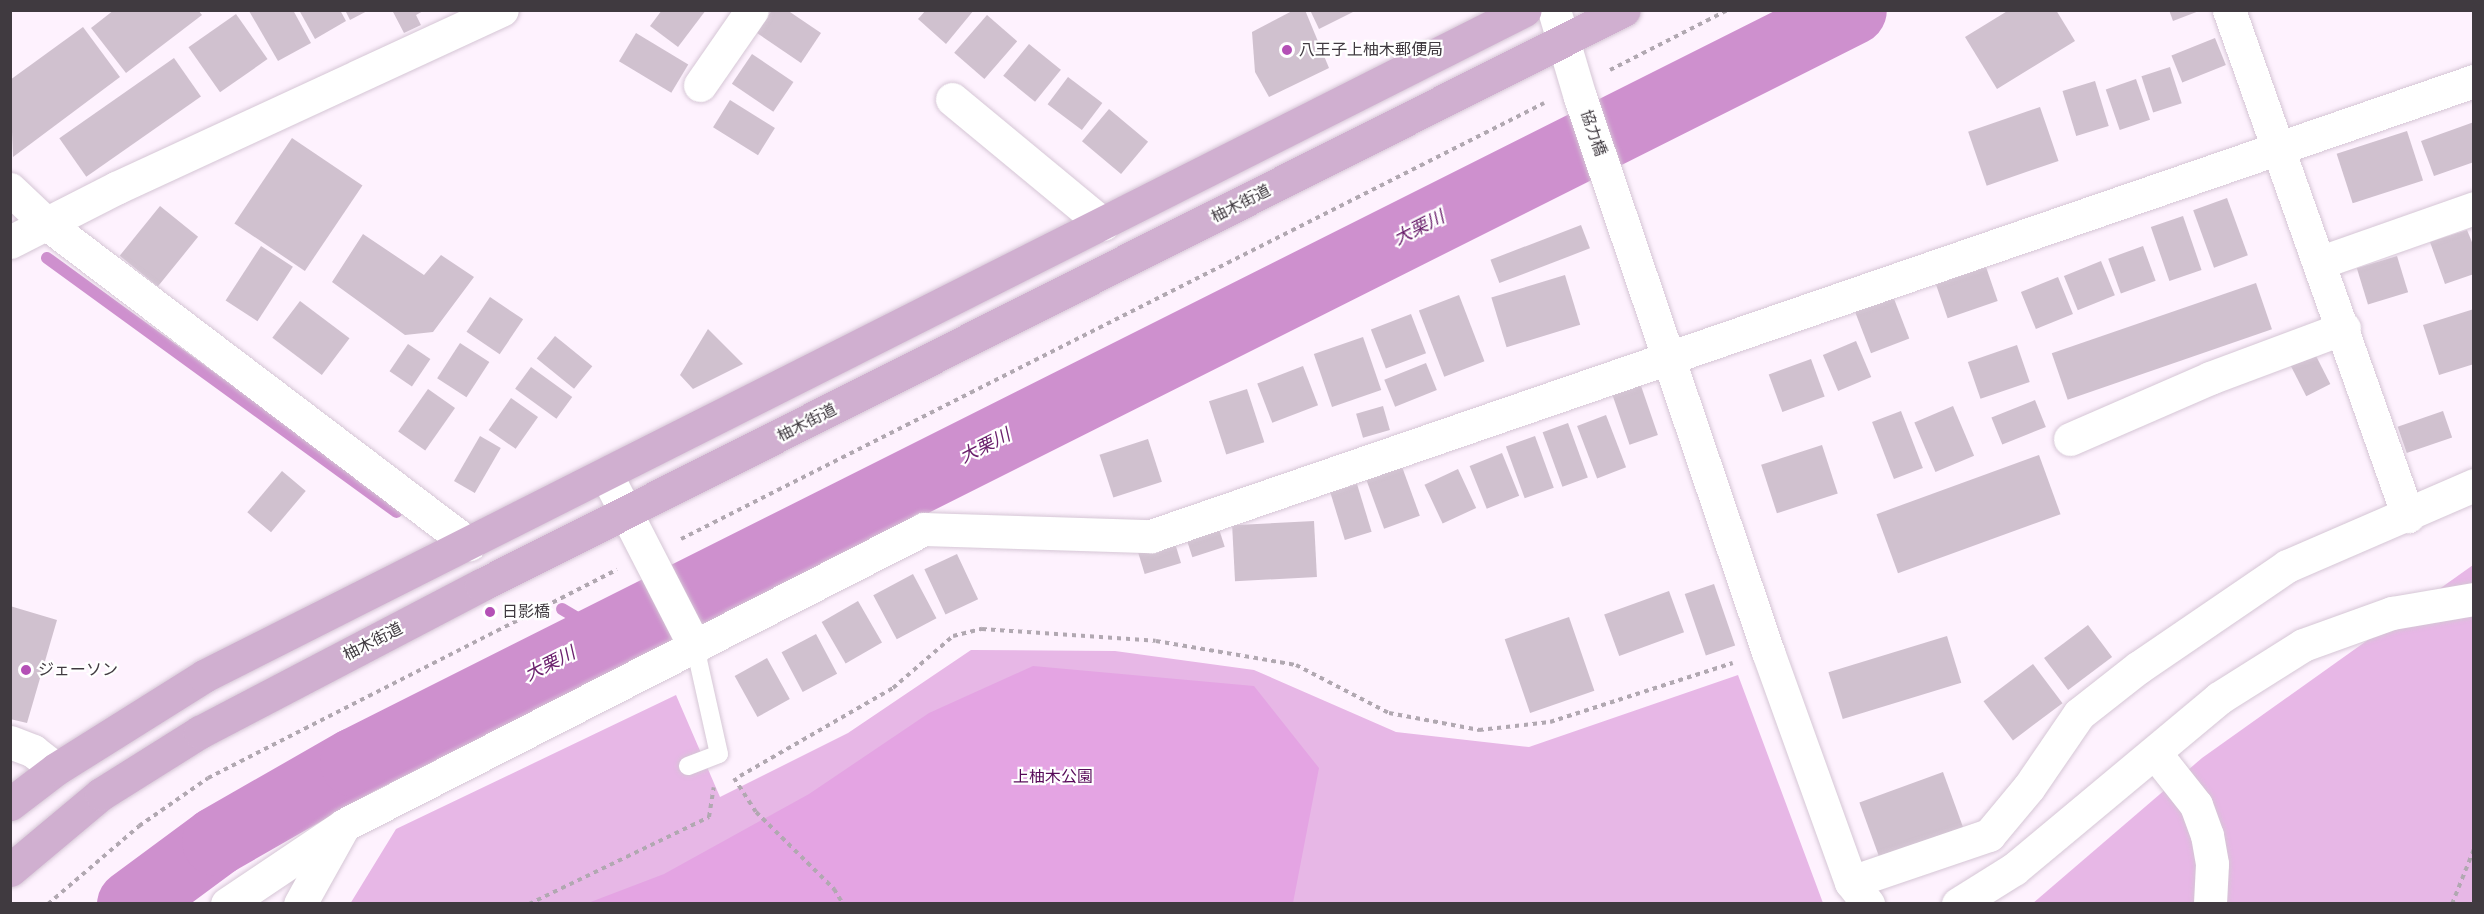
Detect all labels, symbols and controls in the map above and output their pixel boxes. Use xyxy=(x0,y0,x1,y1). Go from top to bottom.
place label: 八王子上柚木郵便局 xyxy=(1299,40,1443,60)
marker: 八王子上柚木郵便局 xyxy=(1280,43,1294,57)
street label: 協力橋 xyxy=(1576,107,1610,159)
street label: 柚木街道 xyxy=(1208,181,1274,227)
water label: 大栗川 xyxy=(1390,206,1448,250)
street label: 柚木街道 xyxy=(774,400,840,446)
water label: 大栗川 xyxy=(956,424,1014,468)
place label: 日影橋 xyxy=(502,602,550,622)
marker: 日影橋 xyxy=(483,605,497,619)
street label: 柚木街道 xyxy=(340,619,406,665)
water label: 大栗川 xyxy=(521,642,579,686)
place label: ジェーソン xyxy=(38,660,118,680)
marker: ジェーソン xyxy=(19,663,33,677)
park label: 上柚木公園 xyxy=(1013,767,1093,787)

